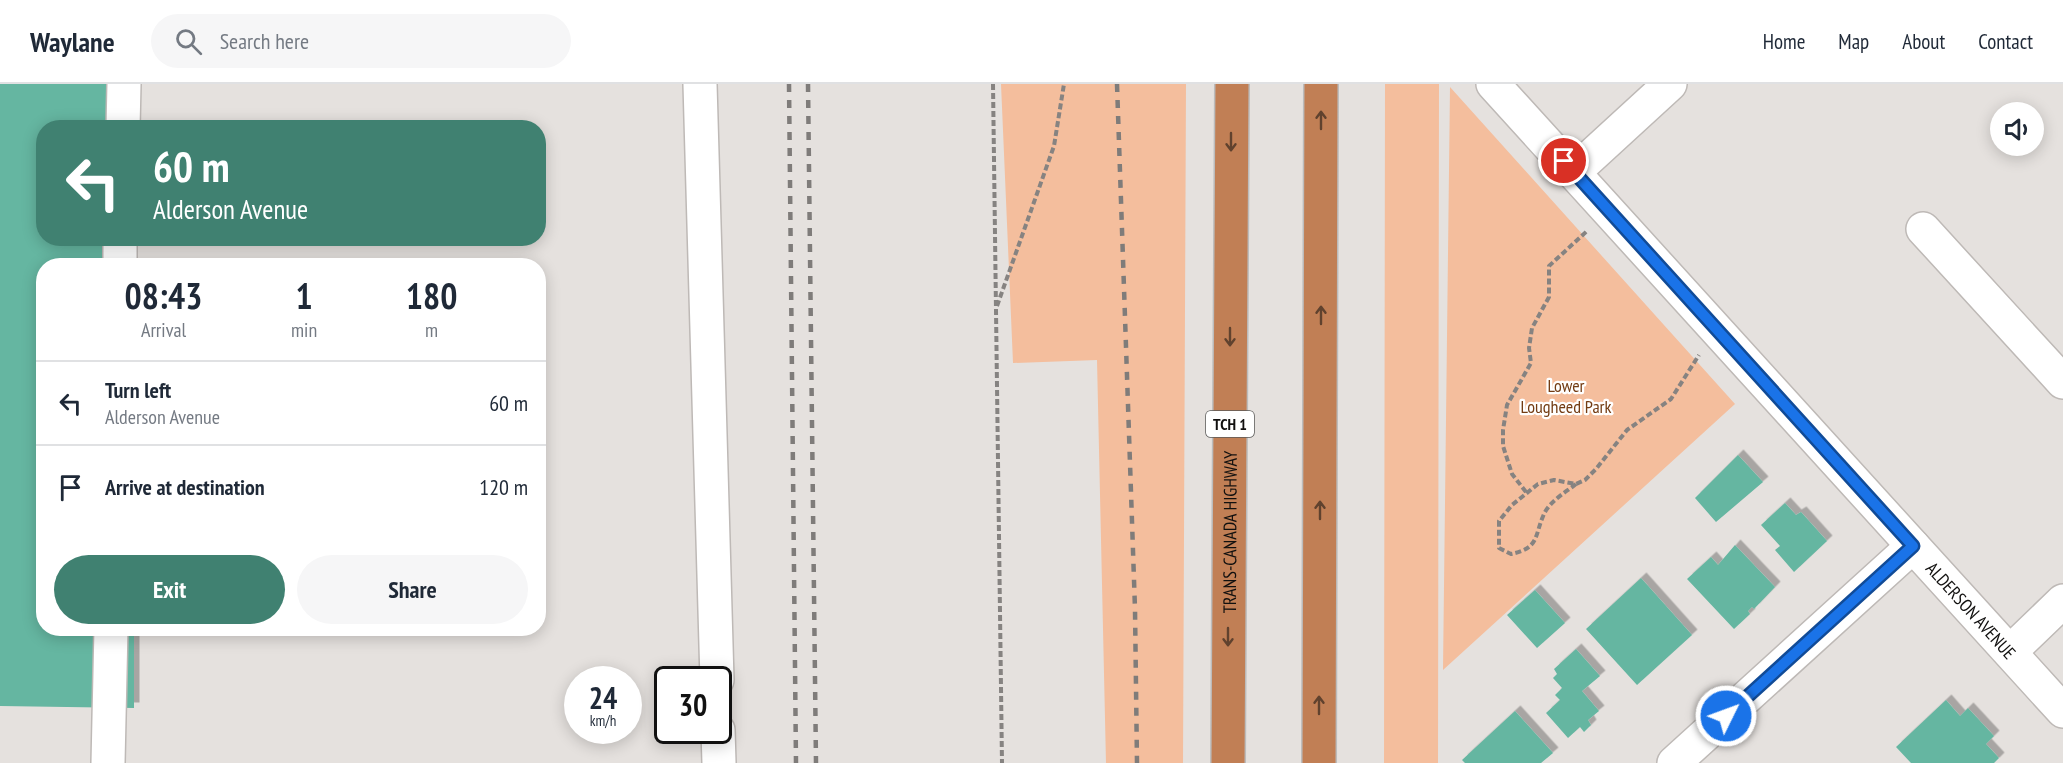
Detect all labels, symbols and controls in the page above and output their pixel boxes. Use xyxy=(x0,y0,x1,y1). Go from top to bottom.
search box xyxy=(151,14,571,68)
text: Waylane xyxy=(30,23,115,60)
icon: search xyxy=(172,25,205,58)
text: Search here xyxy=(220,27,309,55)
text: Home xyxy=(1763,28,1805,55)
text: Map xyxy=(1838,28,1869,55)
text: About xyxy=(1902,28,1945,55)
text: Contact xyxy=(1978,28,2033,55)
map controls xyxy=(1990,102,2044,156)
button: sound xyxy=(1990,102,2044,156)
one-way arrow xyxy=(1315,110,1327,130)
one-way arrow xyxy=(1225,132,1237,152)
pin xyxy=(1538,135,1589,186)
text: 60 m xyxy=(153,139,230,194)
icon: left xyxy=(54,144,132,222)
icon: arrive xyxy=(1547,144,1580,177)
text: Alderson Avenue xyxy=(153,192,308,226)
text: 08:43 xyxy=(125,272,202,319)
text: 1 xyxy=(295,272,313,319)
text: 180 xyxy=(406,272,457,319)
one-way arrow xyxy=(1315,305,1327,325)
text: Arrival xyxy=(141,317,186,343)
text: min xyxy=(291,317,317,343)
text: m xyxy=(425,317,438,343)
one-way arrow xyxy=(1224,327,1236,347)
park label: Lower Lougheed Park xyxy=(1520,374,1612,418)
text: Turn left xyxy=(105,376,171,404)
icon: left xyxy=(54,387,87,420)
text: 60 m xyxy=(489,389,528,417)
text: Alderson Avenue xyxy=(105,404,220,430)
road number: TCH 1 xyxy=(1206,411,1254,437)
street label: TRANS-CANADA HIGHWAY xyxy=(1217,450,1241,613)
icon: arrive xyxy=(54,471,87,504)
text: Arrive at destination xyxy=(105,473,265,501)
text: 120 m xyxy=(479,473,528,501)
one-way arrow xyxy=(1314,500,1326,520)
button: Exit xyxy=(54,555,285,624)
button: Share xyxy=(297,555,528,624)
street label: ALDERSON AVENUE xyxy=(1921,557,2021,663)
one-way arrow xyxy=(1222,627,1234,647)
speed limit sign: 30 xyxy=(654,666,732,744)
text: 24 xyxy=(589,678,617,717)
position arrow xyxy=(1694,684,1758,748)
one-way arrow xyxy=(1313,695,1325,715)
text: km/h xyxy=(590,711,616,730)

